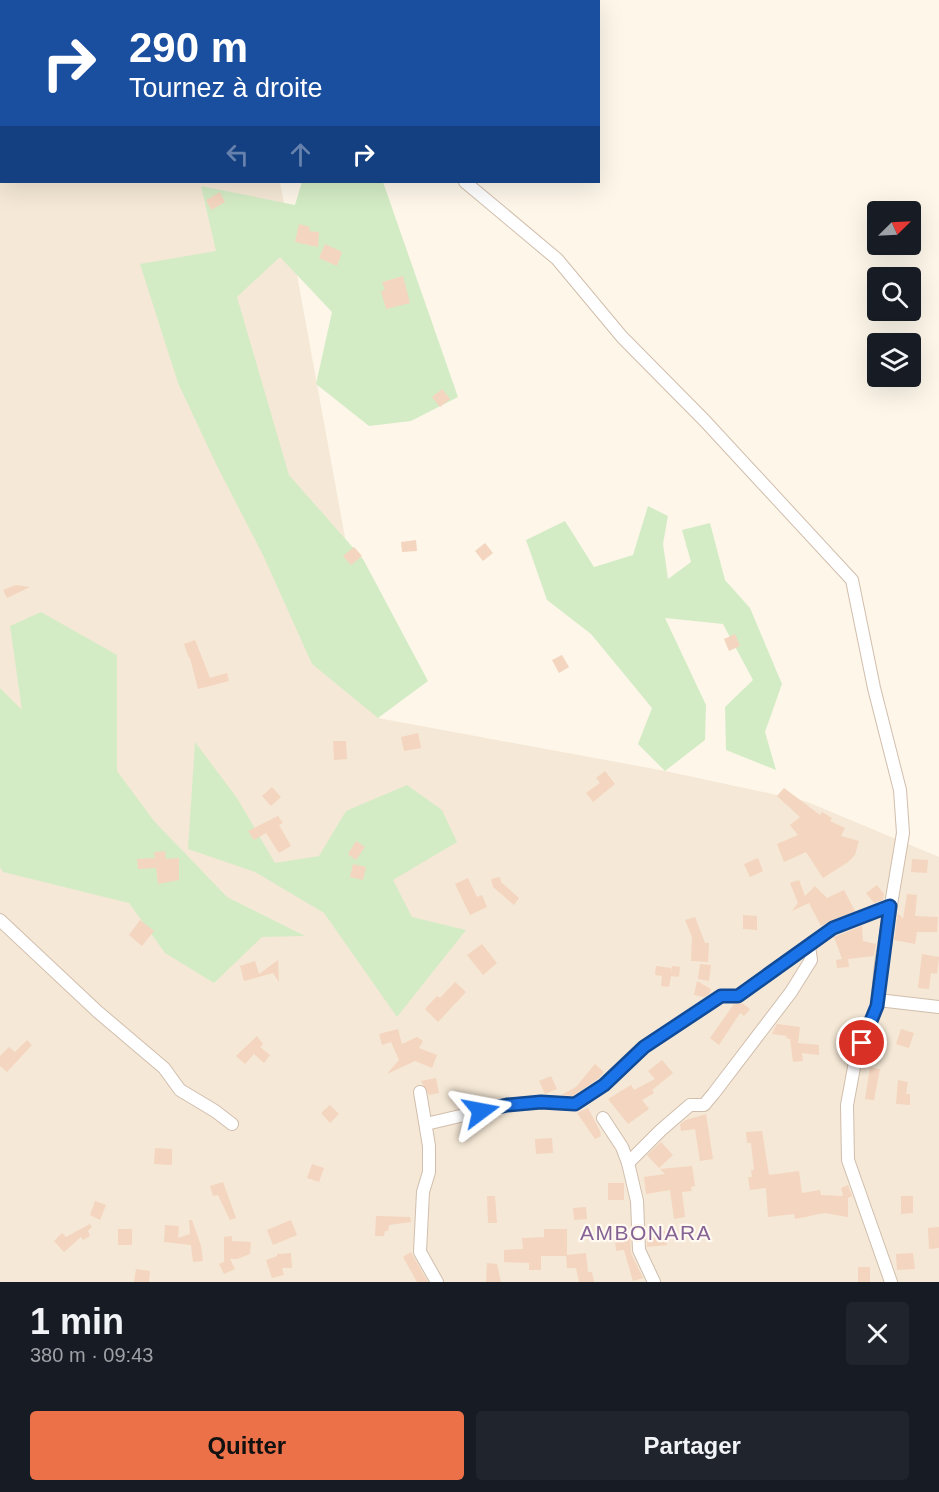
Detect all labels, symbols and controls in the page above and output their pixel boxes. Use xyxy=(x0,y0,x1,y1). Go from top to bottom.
icon: right xyxy=(30,24,108,102)
text: 290 m xyxy=(129,24,248,71)
text: Tournez à droite xyxy=(129,73,323,103)
icon: left xyxy=(221,138,254,171)
icon: ahead xyxy=(284,138,317,171)
icon: right xyxy=(347,138,380,171)
north arrow xyxy=(867,201,921,255)
map controls xyxy=(867,201,921,387)
button: search xyxy=(867,267,921,321)
button: layers xyxy=(867,333,921,387)
pin xyxy=(836,1017,887,1068)
icon: arrive xyxy=(845,1026,878,1059)
position arrow xyxy=(449,1079,513,1143)
district label: AMBONARA xyxy=(580,1221,712,1244)
text: 1 min xyxy=(30,1301,124,1342)
button: close xyxy=(846,1302,909,1365)
text: 380 m · 09:43 xyxy=(30,1344,153,1366)
button: Quitter xyxy=(30,1411,464,1480)
button: Partager xyxy=(476,1411,909,1480)

